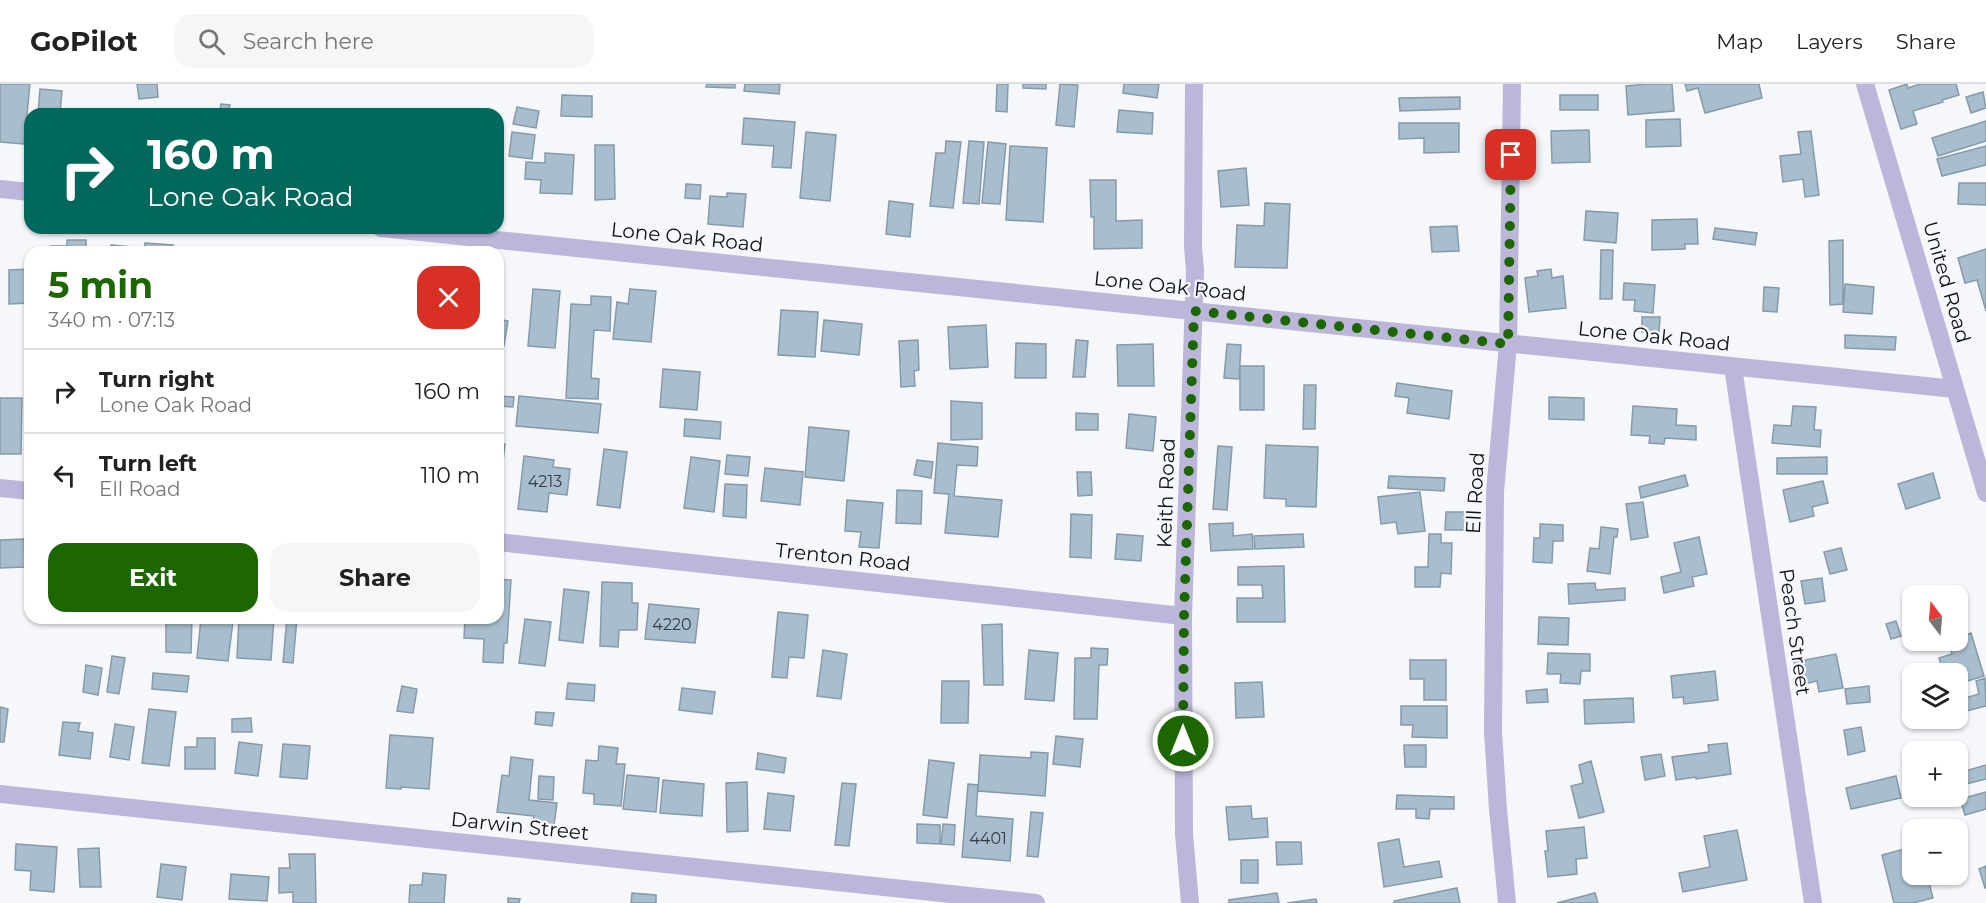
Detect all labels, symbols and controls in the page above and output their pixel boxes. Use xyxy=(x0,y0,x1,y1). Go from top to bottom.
search box xyxy=(174,14,594,68)
text: GoPilot xyxy=(30,24,138,58)
icon: search xyxy=(195,25,228,58)
text: Search here xyxy=(243,28,374,55)
text: Map xyxy=(1716,29,1763,54)
text: Layers xyxy=(1796,29,1863,54)
text: Share xyxy=(1896,29,1956,54)
text: 160 m xyxy=(147,128,275,180)
pin xyxy=(1485,129,1536,180)
icon: right xyxy=(48,132,126,210)
icon: arrive xyxy=(1494,138,1527,171)
text: Lone Oak Road xyxy=(147,180,354,213)
street label: Lone Oak Road xyxy=(610,217,764,257)
street label: United Road xyxy=(1918,218,1976,346)
text: 5 min xyxy=(48,263,153,307)
button: close xyxy=(417,266,480,329)
street label: Lone Oak Road xyxy=(1093,266,1247,306)
text: 340 m · 07:13 xyxy=(48,308,175,332)
street label: Lone Oak Road xyxy=(1577,316,1731,356)
text: Turn right xyxy=(99,366,214,393)
icon: right xyxy=(48,375,81,408)
text: 160 m xyxy=(415,378,480,405)
text: Lone Oak Road xyxy=(99,393,252,417)
street label: Keith Road xyxy=(1152,438,1180,548)
text: Turn left xyxy=(99,450,197,477)
street label: Ell Road xyxy=(1461,452,1489,534)
icon: left xyxy=(48,459,81,492)
text: 110 m xyxy=(420,462,480,489)
house number: 4213 xyxy=(528,472,562,491)
text: Ell Road xyxy=(99,477,181,501)
street label: Trenton Road xyxy=(774,538,912,576)
button: Exit xyxy=(48,543,258,612)
button: Share xyxy=(270,543,480,612)
street label: Peach Street xyxy=(1774,567,1816,697)
north arrow xyxy=(1902,585,1968,651)
map controls xyxy=(1902,585,1968,885)
house number: 4220 xyxy=(652,615,692,634)
button: layers xyxy=(1902,663,1968,729)
position arrow xyxy=(1151,709,1215,773)
button: + xyxy=(1902,741,1968,807)
street label: Darwin Street xyxy=(450,807,590,845)
button: − xyxy=(1902,819,1968,885)
house number: 4401 xyxy=(969,829,1007,848)

